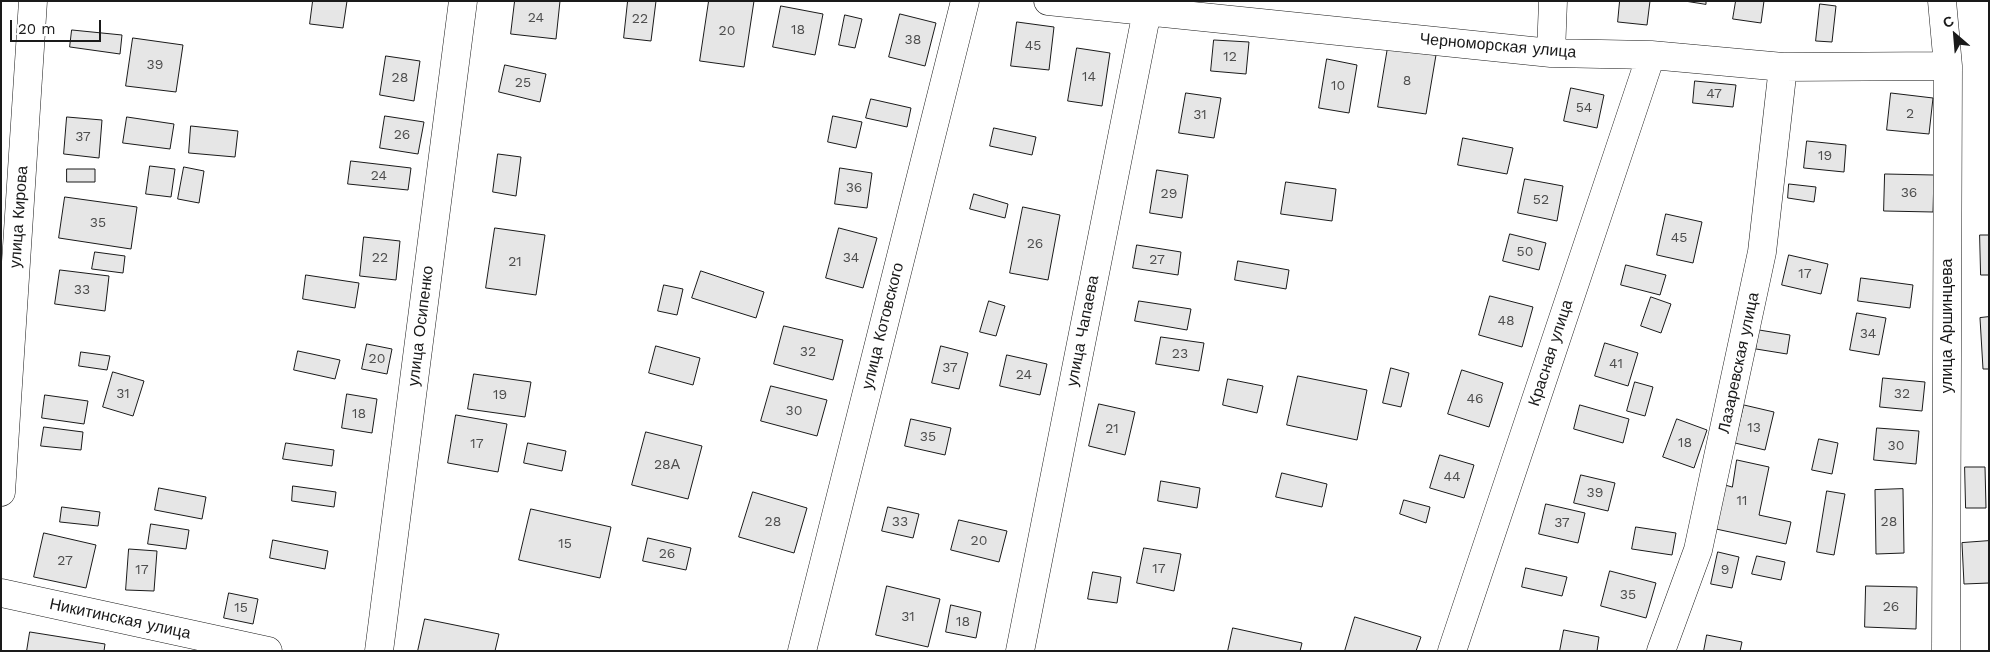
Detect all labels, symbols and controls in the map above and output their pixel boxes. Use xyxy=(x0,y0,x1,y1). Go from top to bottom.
scale bar xyxy=(12,10,104,42)
house number: 24 xyxy=(528,10,544,26)
north arrow xyxy=(1930,10,1980,60)
house number: 22 xyxy=(632,11,648,27)
text: С xyxy=(1940,12,1956,31)
text: 20 m xyxy=(18,20,56,38)
house number: 18 xyxy=(791,22,805,38)
house number: 20 xyxy=(719,23,735,39)
street label: Черноморская улица xyxy=(1419,30,1577,62)
house number: 38 xyxy=(905,32,921,48)
house number: 45 xyxy=(1025,38,1041,54)
house number: 12 xyxy=(1223,49,1237,65)
house number: 39 xyxy=(147,57,163,73)
house number: 14 xyxy=(1082,69,1096,85)
house number: 28 xyxy=(392,70,408,86)
house number: 8 xyxy=(1403,73,1411,89)
house number: 25 xyxy=(515,75,531,91)
house number: 10 xyxy=(1331,78,1345,94)
house number: 47 xyxy=(1706,86,1722,102)
house number: 54 xyxy=(1576,100,1592,116)
house number: 2 xyxy=(1906,106,1914,122)
house number: 31 xyxy=(1193,107,1207,123)
house number: 26 xyxy=(394,127,410,143)
house number: 37 xyxy=(75,129,91,145)
house number: 19 xyxy=(1818,148,1832,164)
street label: улица Кирова xyxy=(6,165,32,269)
house number: 24 xyxy=(371,168,387,184)
house number: 36 xyxy=(846,180,862,196)
house number: 36 xyxy=(1901,185,1917,201)
house number: 29 xyxy=(1161,186,1177,202)
house number: 52 xyxy=(1533,192,1549,208)
house number: 35 xyxy=(90,215,106,231)
house number: 45 xyxy=(1671,230,1687,246)
house number: 26 xyxy=(1027,236,1043,252)
house number: 50 xyxy=(1517,244,1533,260)
house number: 22 xyxy=(372,250,388,266)
house number: 34 xyxy=(843,250,859,266)
house number: 27 xyxy=(1149,252,1165,268)
house number: 21 xyxy=(508,254,522,270)
street label: улица Аршинцева xyxy=(1937,259,1957,393)
street label: улица Котовского xyxy=(858,261,908,391)
street label: улица Осипенко xyxy=(404,265,438,387)
house number: 17 xyxy=(1798,266,1812,282)
street label: улица Чапаева xyxy=(1063,274,1103,388)
house number: 33 xyxy=(74,282,90,298)
street label: Лазаревская улица xyxy=(1715,291,1763,435)
street label: Красная улица xyxy=(1525,297,1577,409)
house number: 48 xyxy=(1497,313,1515,329)
house number: 34 xyxy=(1860,326,1876,342)
house number: 32 xyxy=(800,344,816,360)
house number: 23 xyxy=(1172,346,1188,362)
house number: 20 xyxy=(369,351,385,367)
house number: 41 xyxy=(1609,356,1623,372)
house number: 37 xyxy=(942,360,958,376)
house number: 24 xyxy=(1016,367,1032,383)
house number: 31 xyxy=(116,386,130,402)
house number: 32 xyxy=(1894,386,1910,402)
house number: 19 xyxy=(493,387,507,403)
house number: 46 xyxy=(1466,391,1484,407)
house number: 30 xyxy=(786,403,802,419)
house number: 18 xyxy=(352,406,366,422)
house number: 13 xyxy=(1747,420,1761,436)
house number: 21 xyxy=(1105,421,1119,437)
house number: 35 xyxy=(920,429,936,445)
house number: 18 xyxy=(1678,435,1692,451)
house number: 17 xyxy=(470,436,484,452)
house number: 30 xyxy=(1888,438,1904,454)
house number: 28А xyxy=(654,457,680,473)
house number: 44 xyxy=(1443,469,1461,485)
house number: 39 xyxy=(1587,485,1603,501)
house number: 11 xyxy=(1737,493,1747,509)
house number: 28 xyxy=(765,514,781,530)
house number: 33 xyxy=(892,514,908,530)
house number: 28 xyxy=(1881,514,1897,530)
house number: 37 xyxy=(1554,515,1570,531)
house number: 20 xyxy=(971,533,987,549)
house number: 15 xyxy=(558,536,572,552)
house number: 26 xyxy=(659,546,675,562)
house number: 27 xyxy=(57,553,73,569)
house number: 17 xyxy=(1152,561,1166,577)
house number: 17 xyxy=(135,562,149,578)
house number: 9 xyxy=(1721,562,1729,578)
house number: 35 xyxy=(1620,587,1636,603)
street label: Никитинская улица xyxy=(48,595,192,643)
house number: 26 xyxy=(1883,599,1899,615)
house number: 15 xyxy=(234,600,248,616)
house number: 31 xyxy=(901,609,915,625)
house number: 18 xyxy=(956,614,970,630)

